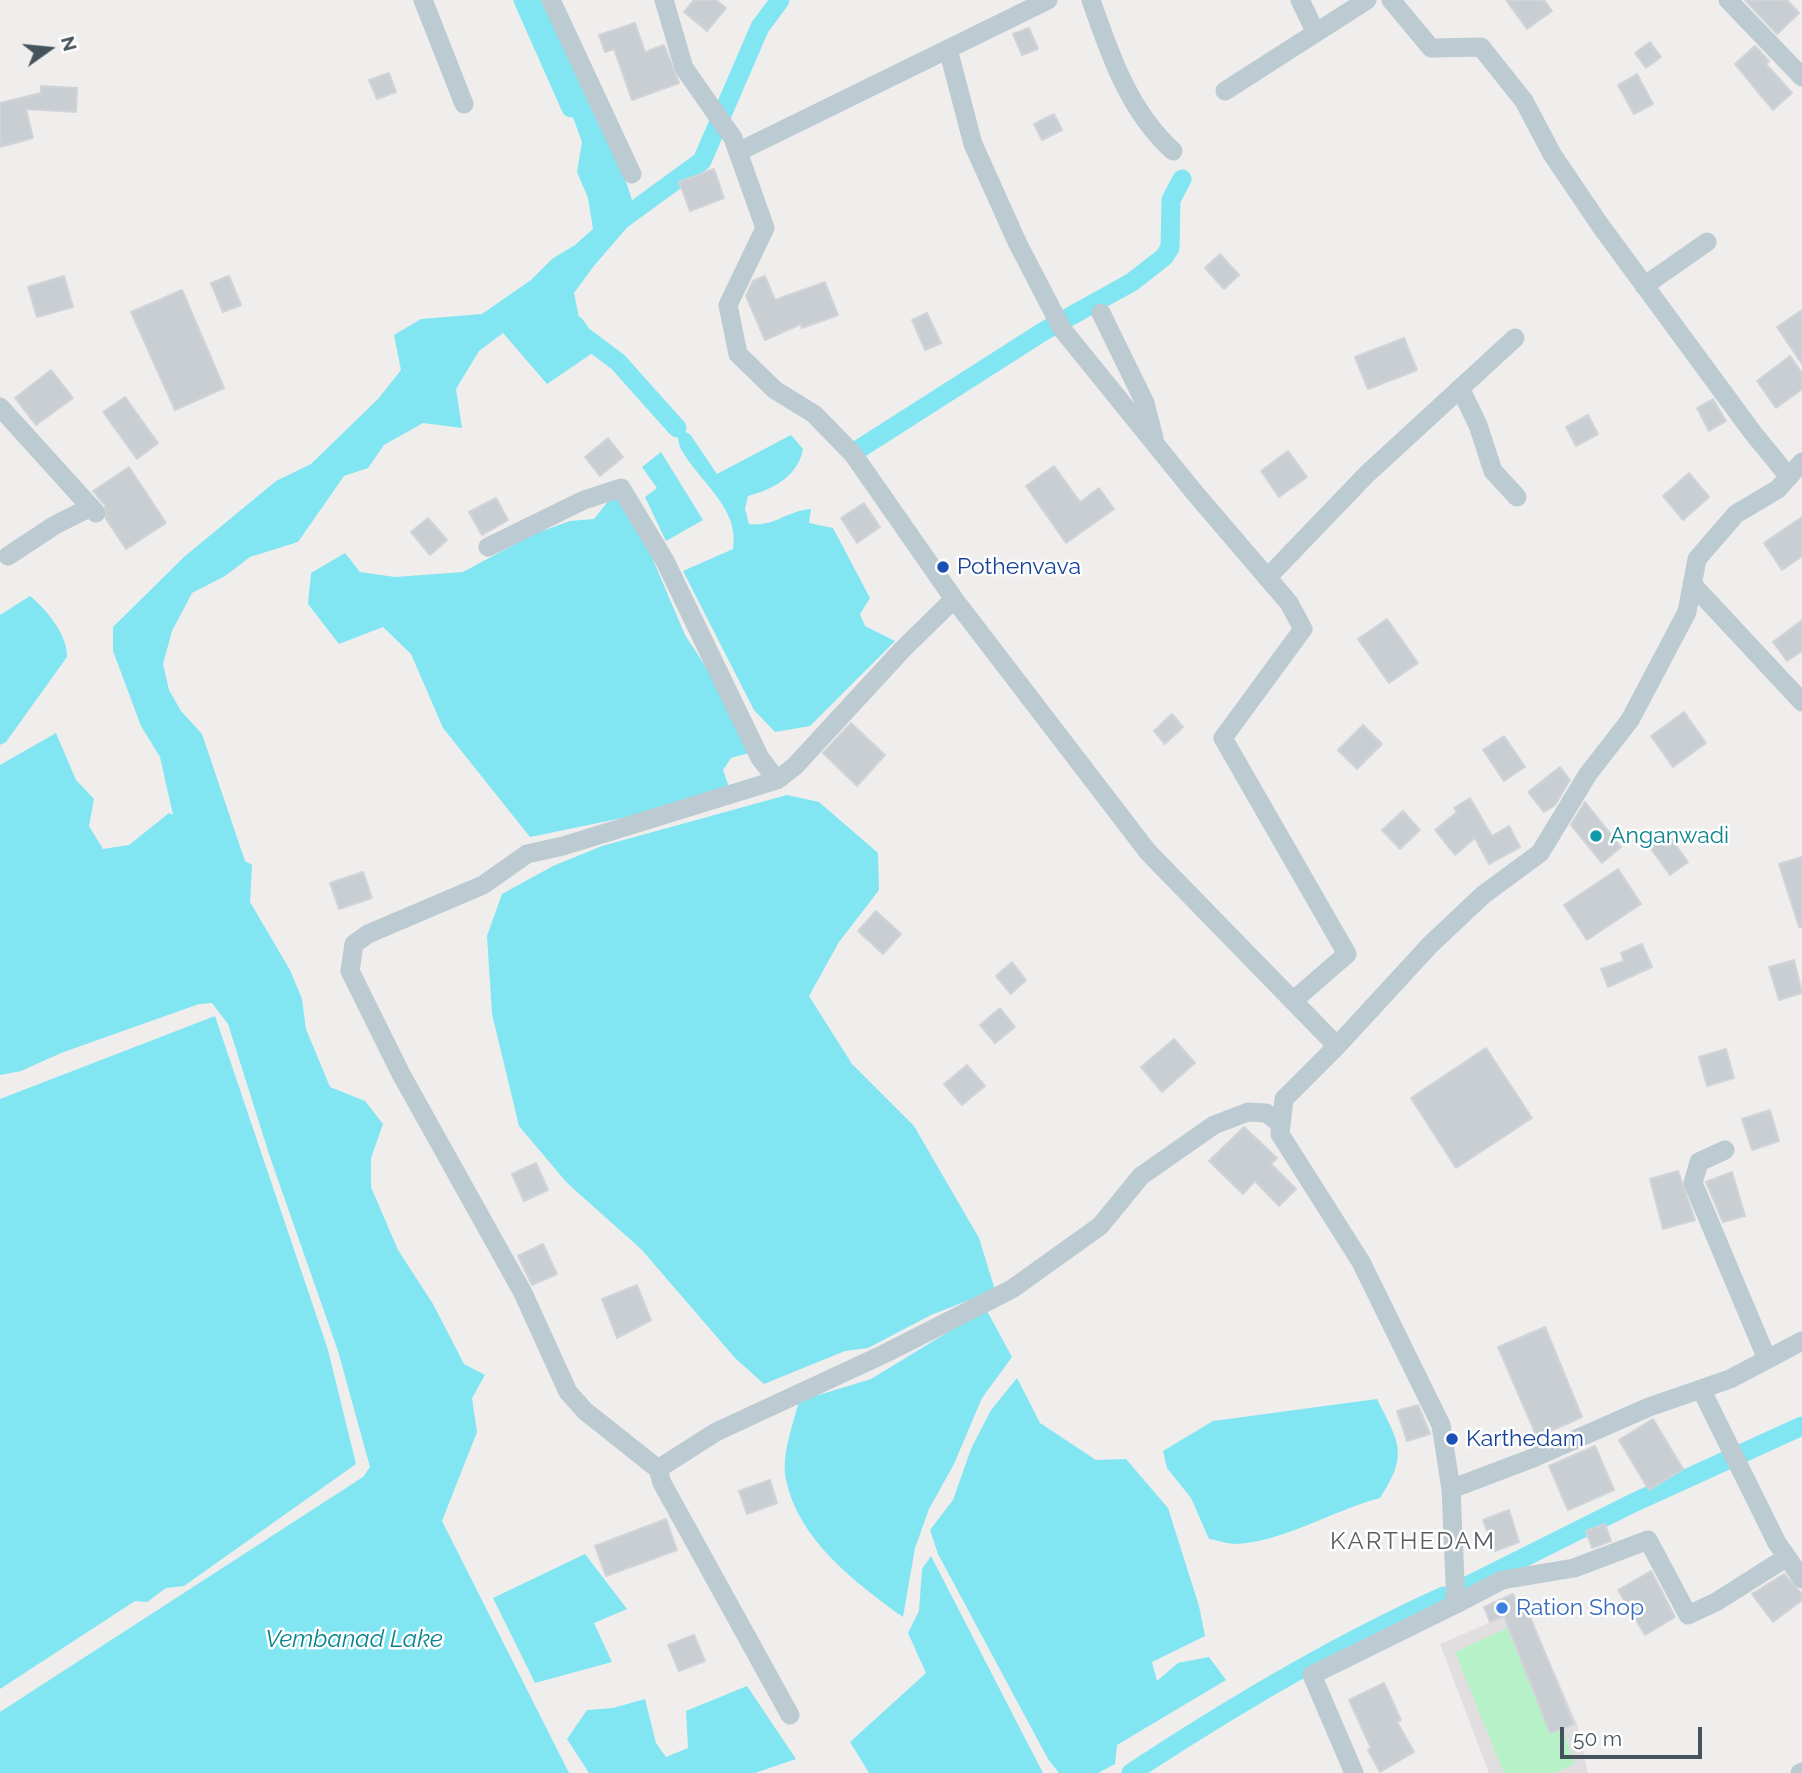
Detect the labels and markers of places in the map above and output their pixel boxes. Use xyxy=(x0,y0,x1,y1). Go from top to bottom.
place label: Pothenvava xyxy=(957,553,1081,581)
marker: Pothenvava xyxy=(935,559,951,575)
place label: Anganwadi xyxy=(1610,822,1729,850)
marker: Anganwadi xyxy=(1588,828,1604,844)
place label: Karthedam xyxy=(1466,1425,1584,1453)
marker: Karthedam xyxy=(1444,1431,1460,1447)
place label: Ration Shop xyxy=(1516,1594,1644,1622)
marker: Ration Shop xyxy=(1494,1600,1510,1616)

